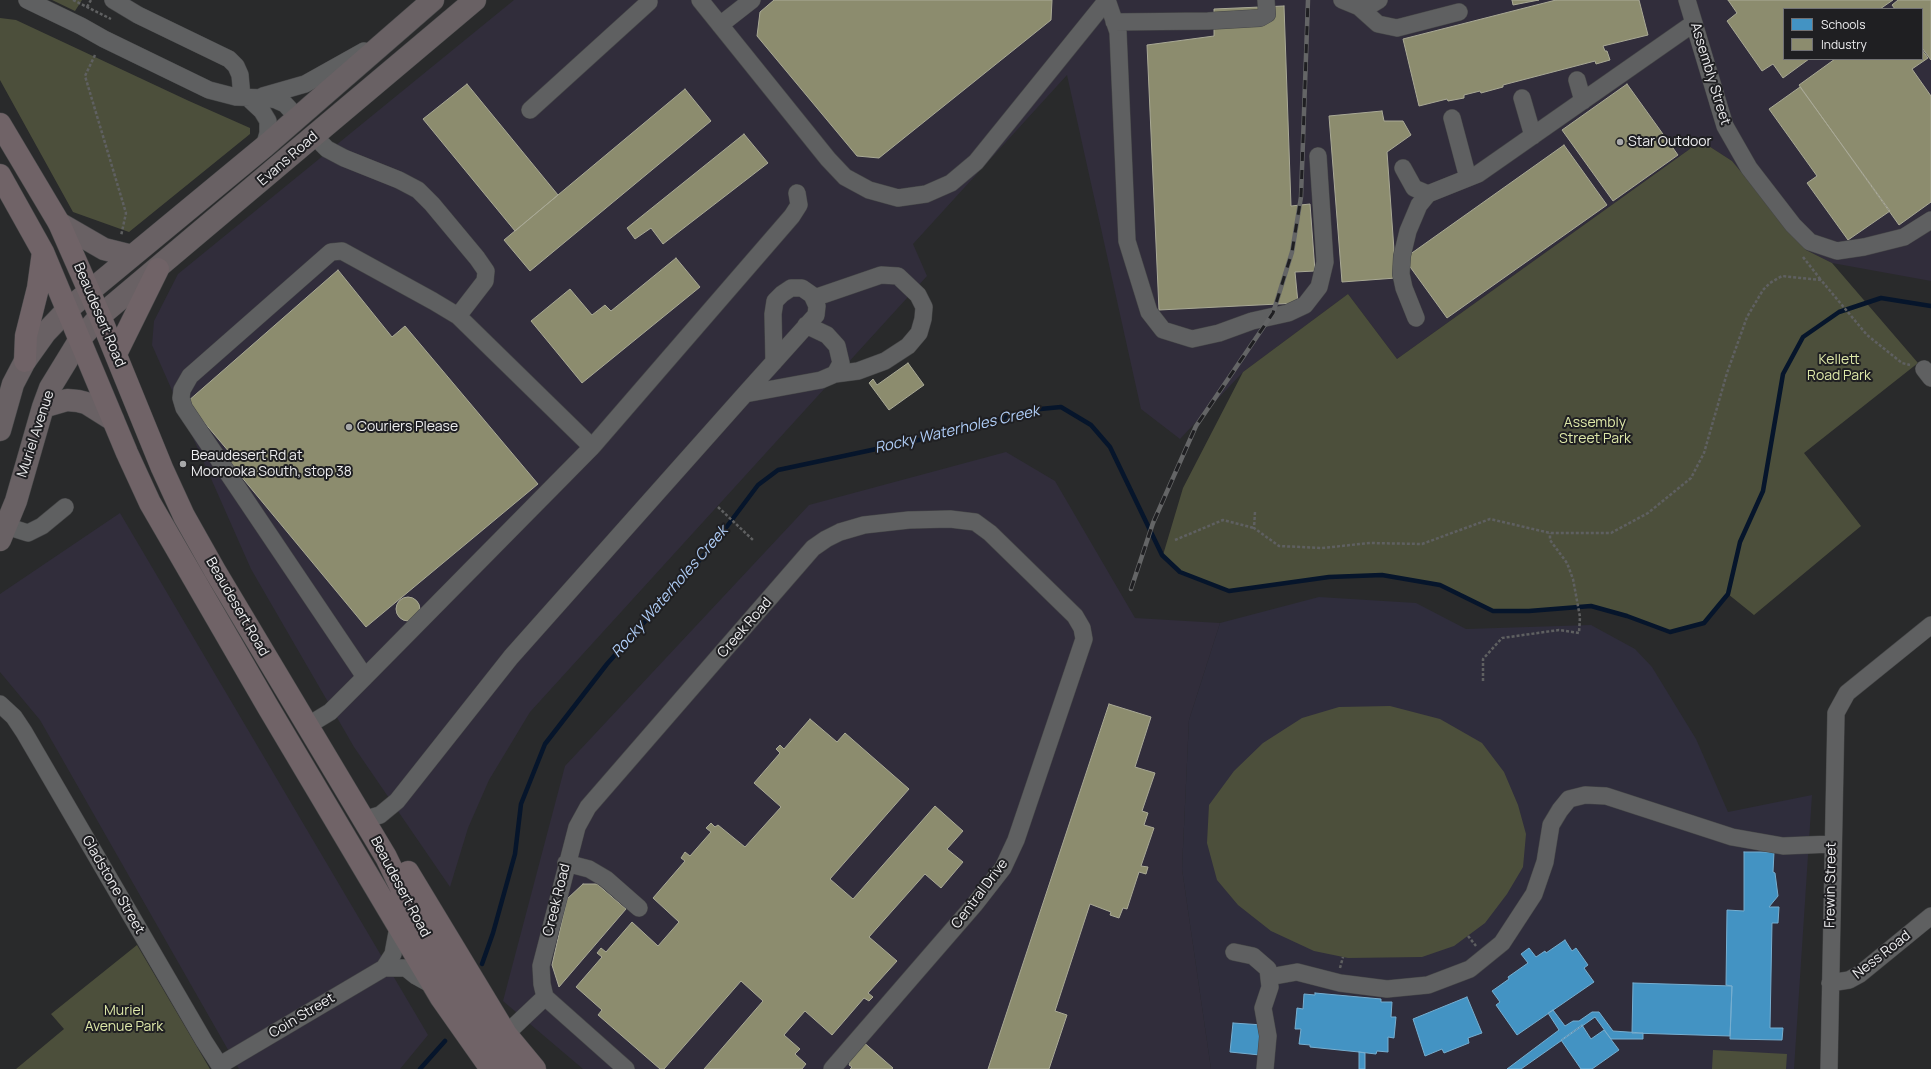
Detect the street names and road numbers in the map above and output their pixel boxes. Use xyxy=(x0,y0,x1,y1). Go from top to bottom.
street label: Assembly Street xyxy=(1686,21,1734,127)
street label: Evans Road xyxy=(255,128,321,190)
street label: Beaudesert Road xyxy=(70,260,128,370)
street label: Muriel Avenue xyxy=(14,388,58,480)
street label: Beaudesert Road xyxy=(202,555,272,659)
street label: Creek Road xyxy=(714,594,776,662)
street label: Gladstone Street xyxy=(78,833,148,937)
street label: Beaudesert Road xyxy=(366,834,434,940)
street label: Frewin Street xyxy=(1822,842,1840,928)
street label: Central Drive xyxy=(948,856,1012,932)
street label: Creek Road xyxy=(540,862,574,938)
street label: Ness Road xyxy=(1850,927,1914,983)
street label: Coin Street xyxy=(266,990,338,1042)

